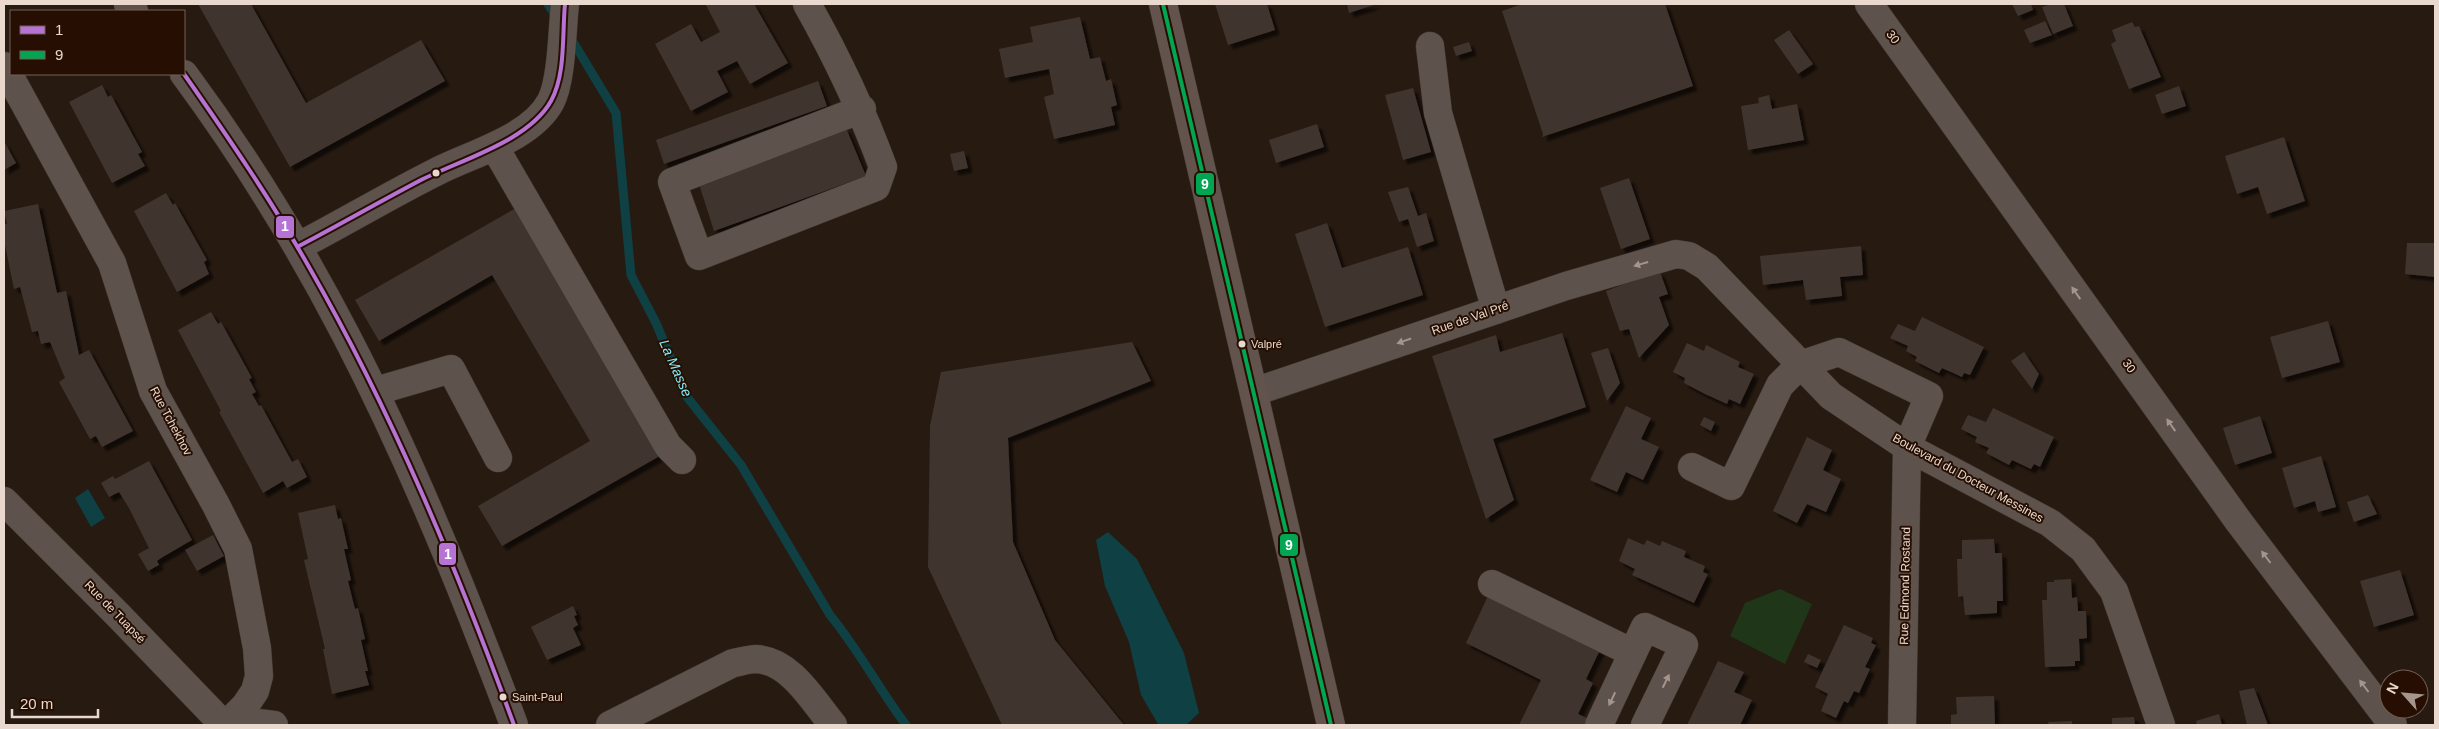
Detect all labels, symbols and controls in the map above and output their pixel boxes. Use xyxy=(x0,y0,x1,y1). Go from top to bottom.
legend xyxy=(10,10,185,75)
text: 1 xyxy=(55,21,63,38)
street label: 30 xyxy=(1883,27,1903,47)
text: 9 xyxy=(55,46,63,63)
unlabelled marker xyxy=(431,168,441,178)
line badge: 9 xyxy=(1195,172,1215,196)
text: 9 xyxy=(1201,176,1209,192)
line badge: 1 xyxy=(275,215,295,239)
text: 1 xyxy=(281,218,289,234)
one-way arrow xyxy=(1634,260,1649,268)
one-way arrow xyxy=(2071,286,2081,299)
street label: Rue de Val Pré xyxy=(1430,298,1511,338)
water label: La Masse xyxy=(656,337,696,399)
place label: Valpré xyxy=(1251,338,1282,350)
one-way arrow xyxy=(1396,338,1411,345)
marker: Valpré xyxy=(1237,339,1247,349)
street label: 30 xyxy=(2119,357,2139,376)
street label: Rue Tchekhov xyxy=(147,384,195,458)
one-way arrow xyxy=(2165,419,2176,432)
street label: Boulevard du Docteur Messines xyxy=(1890,431,2046,525)
street label: Rue Edmond Rostand xyxy=(1897,527,1913,645)
line badge: 9 xyxy=(1279,533,1299,557)
text: 9 xyxy=(1285,537,1293,553)
line badge: 1 xyxy=(438,542,457,566)
text: 1 xyxy=(444,546,452,562)
one-way arrow xyxy=(2260,551,2271,564)
street label: Rue de Tuapsé xyxy=(82,578,149,646)
north arrow xyxy=(2379,669,2429,719)
one-way arrow xyxy=(1662,674,1670,689)
one-way arrow xyxy=(2358,680,2369,693)
text: N xyxy=(2383,680,2402,696)
scale bar xyxy=(12,686,99,718)
place label: Saint-Paul xyxy=(512,691,563,703)
marker: Saint-Paul xyxy=(498,692,508,702)
one-way arrow xyxy=(1607,692,1615,706)
text: 20 m xyxy=(20,695,53,712)

